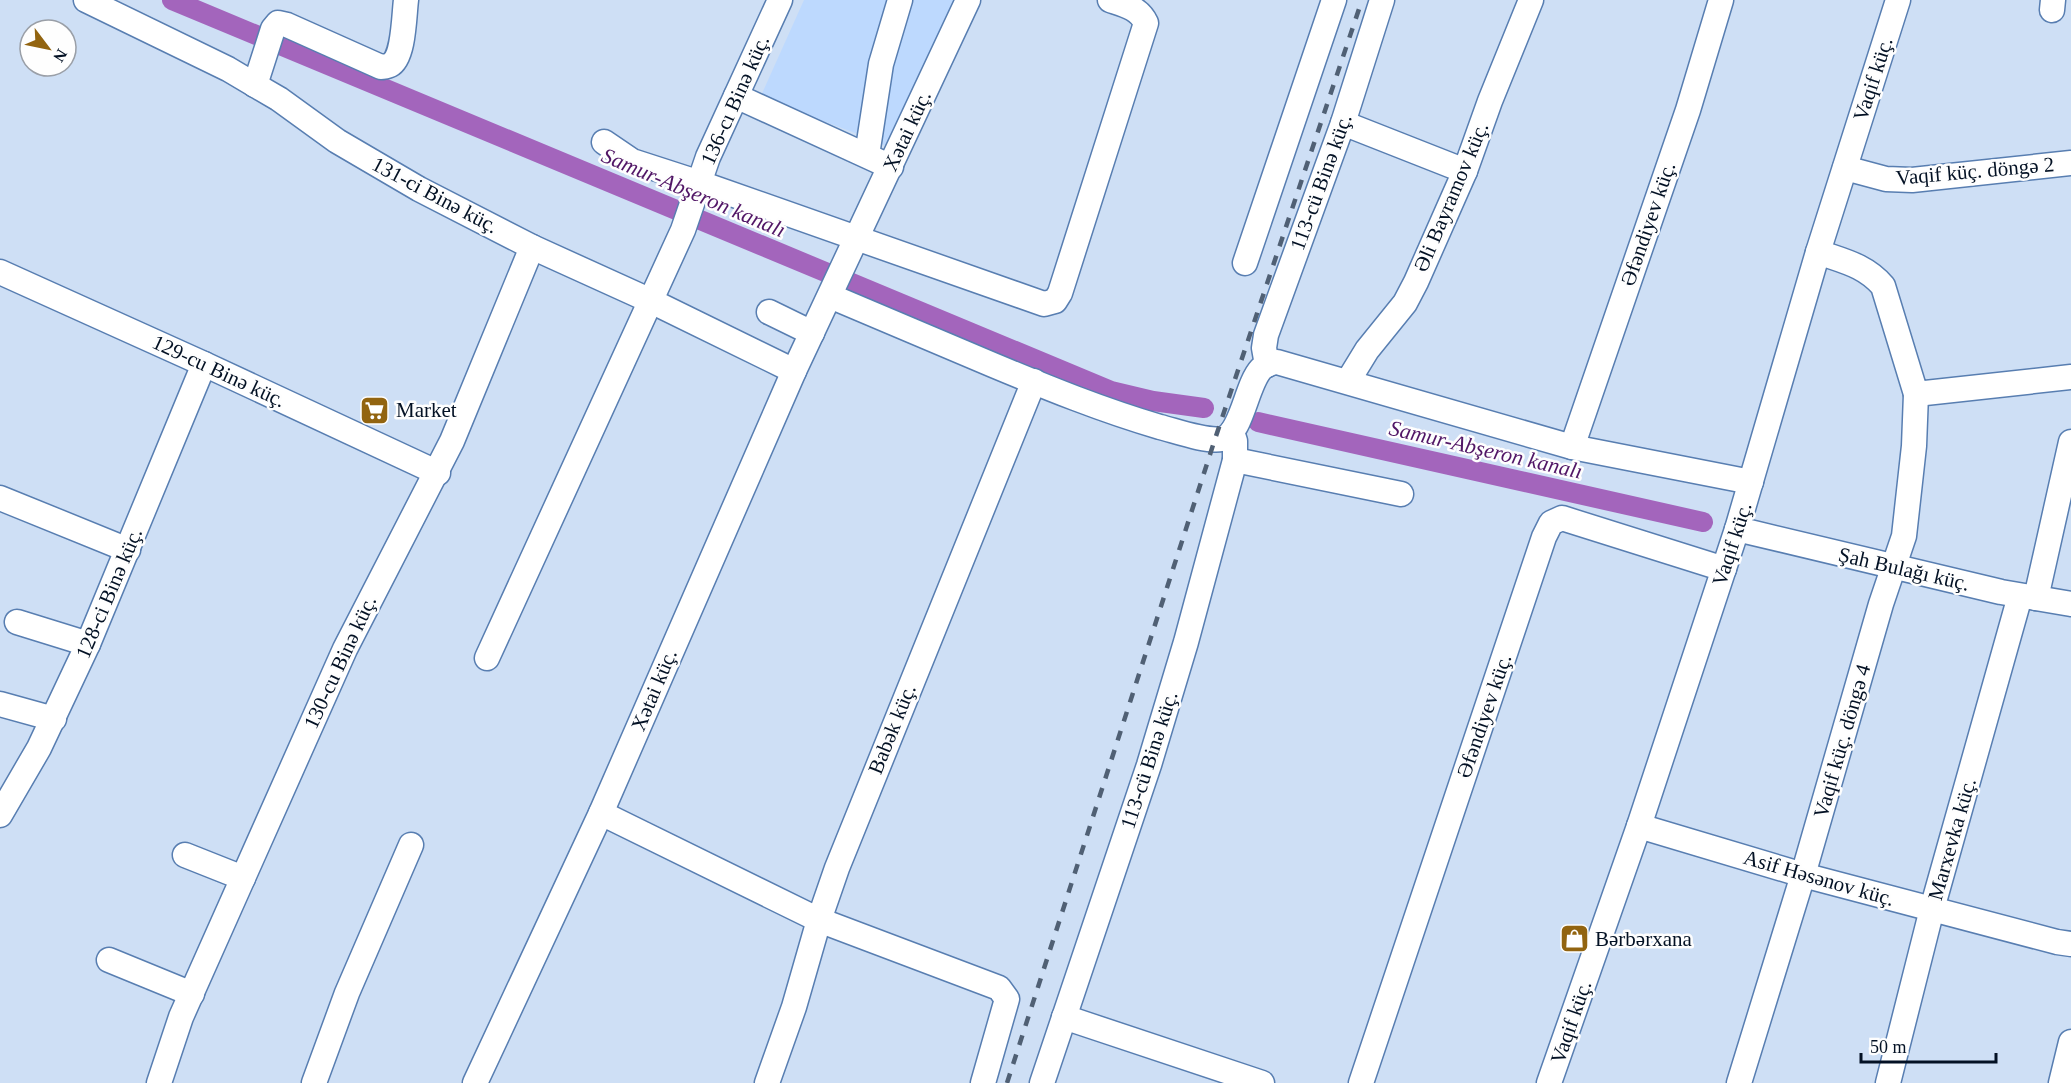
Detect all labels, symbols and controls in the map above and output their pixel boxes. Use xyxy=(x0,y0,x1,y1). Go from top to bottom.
north arrow xyxy=(18,18,78,78)
street label: 136-cı Binə küç. xyxy=(696,31,774,169)
street label: Vaqif küç. xyxy=(1848,34,1898,124)
text: N xyxy=(50,46,71,65)
street label: Xətai küç. xyxy=(878,87,936,175)
street label: 113-cü Binə küç. xyxy=(1285,111,1357,253)
street label: Əli Bayramov küç. xyxy=(1409,118,1493,276)
water label: Samur-Abşeron kanalı xyxy=(598,142,790,243)
street label: 131-ci Binə küç. xyxy=(368,152,502,238)
street label: Vaqif küç. döngə 2 xyxy=(1895,152,2055,190)
street label: Əfəndiyev küç. xyxy=(1616,159,1680,289)
street label: 129-cu Binə küç. xyxy=(149,330,289,412)
supermarket icon: Market xyxy=(359,394,391,426)
place label: Market xyxy=(396,398,457,422)
water label: Samur-Abşeron kanalı xyxy=(1387,415,1585,484)
street label: Vaqif küç. xyxy=(1707,499,1757,589)
street label: 128-ci Binə küç. xyxy=(71,524,147,662)
street label: Şah Bulağı küç. xyxy=(1836,542,1972,596)
street label: 130-cu Binə küç. xyxy=(299,592,381,732)
street label: Xətai küç. xyxy=(626,646,682,734)
street label: Əfəndiyev küç. xyxy=(1452,651,1516,781)
street label: Vaqif küç. döngə 4 xyxy=(1809,661,1876,821)
street label: Babək küç. xyxy=(863,681,921,777)
street label: 113-cü Binə küç. xyxy=(1115,688,1183,832)
street label: Marxevka küç. xyxy=(1923,775,1981,903)
street label: Asif Həsənov küç. xyxy=(1741,845,1897,911)
shop icon: Bərbərxana xyxy=(1558,923,1590,955)
place label: Bərbərxana xyxy=(1595,927,1692,951)
street label: Vaqif küç. xyxy=(1546,977,1596,1067)
scale bar xyxy=(1861,1026,1996,1064)
text: 50 m xyxy=(1870,1037,1907,1057)

